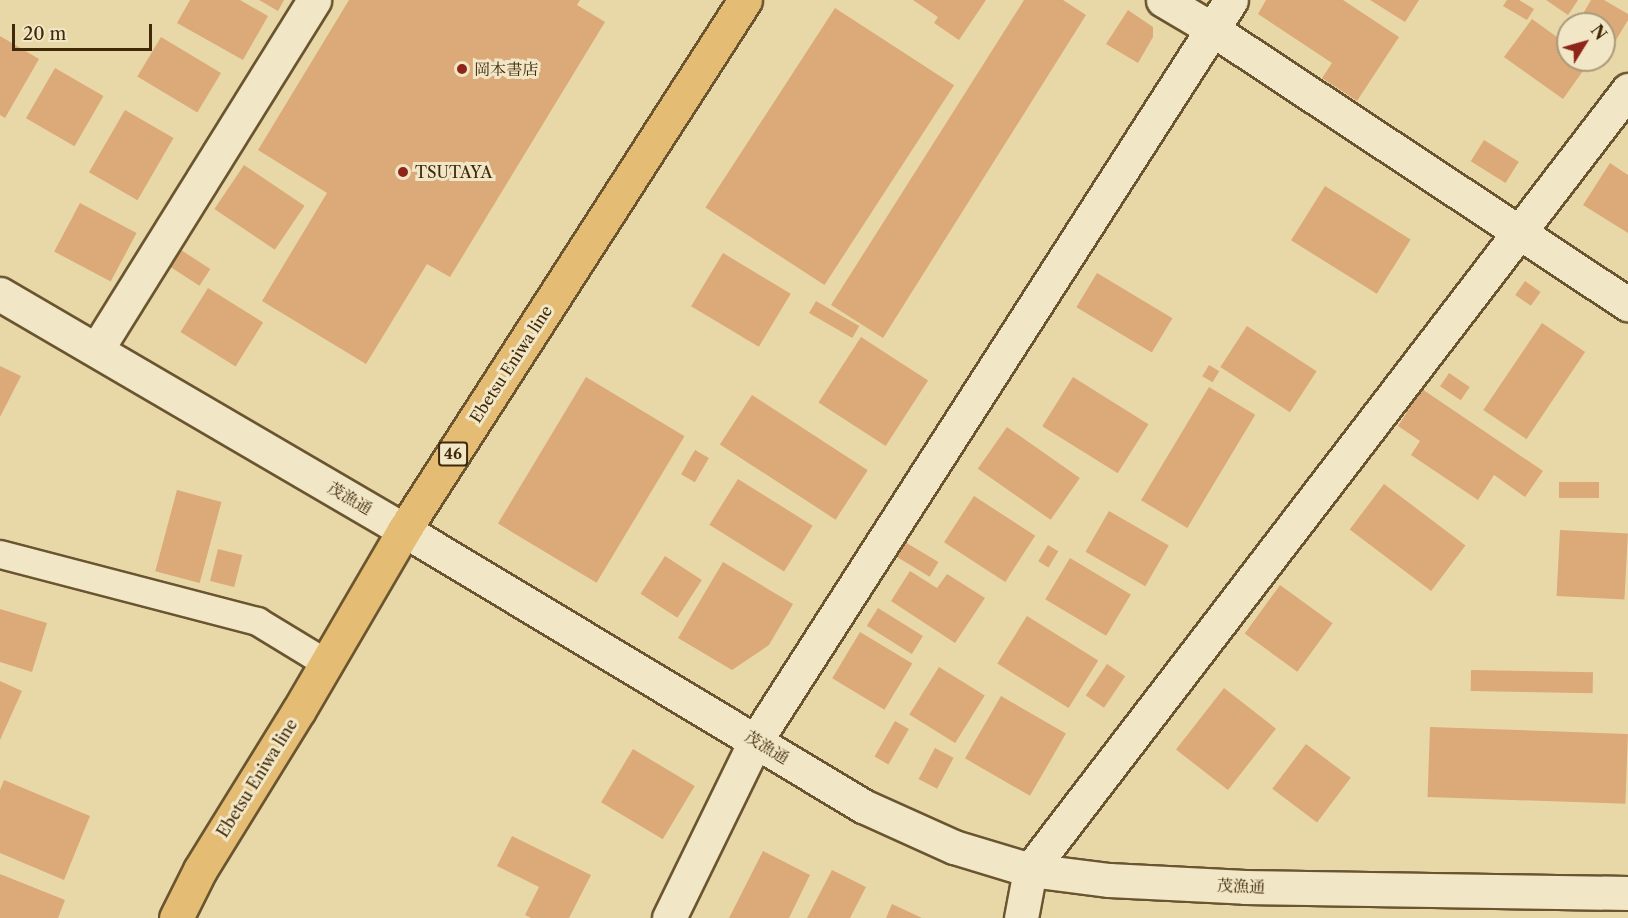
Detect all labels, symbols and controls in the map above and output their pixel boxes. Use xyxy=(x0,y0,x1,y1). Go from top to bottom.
scale bar xyxy=(15,12,154,50)
north arrow xyxy=(1556,12,1616,72)
text: N xyxy=(1587,21,1611,44)
text: 20 m xyxy=(23,23,66,45)
place label: 岡本書店 xyxy=(474,59,538,79)
marker: 岡本書店 xyxy=(455,62,469,76)
place label: TSUTAYA xyxy=(415,162,492,182)
marker: TSUTAYA xyxy=(396,165,410,179)
street label: Ebetsu Eniwa line xyxy=(466,302,556,426)
road number: 46 xyxy=(438,442,468,466)
street label: 茂漁通 xyxy=(324,478,376,518)
street label: Ebetsu Eniwa line xyxy=(213,715,301,841)
street label: 茂漁通 xyxy=(741,726,793,768)
street label: 茂漁通 xyxy=(1217,876,1265,896)

